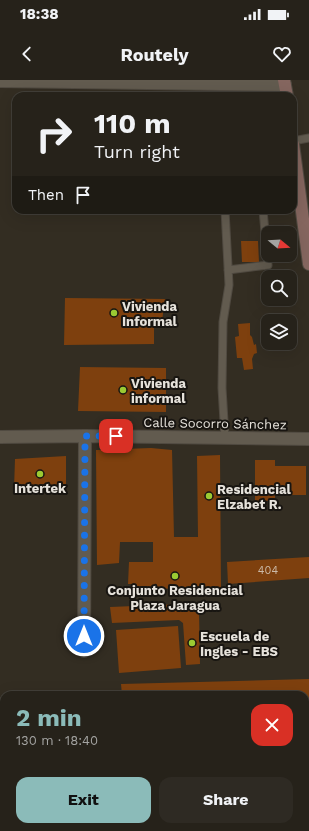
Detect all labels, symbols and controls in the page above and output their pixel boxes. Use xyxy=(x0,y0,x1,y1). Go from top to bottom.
text: 18:38 xyxy=(20,5,59,23)
icon: back xyxy=(16,43,38,65)
icon: heart xyxy=(271,43,293,65)
text: Routely xyxy=(120,44,189,65)
text: 110 m xyxy=(94,107,171,140)
icon: right xyxy=(28,108,80,160)
text: Turn right xyxy=(94,141,180,162)
icon: arrive xyxy=(72,184,94,206)
text: Then xyxy=(28,186,64,204)
north arrow xyxy=(261,226,297,262)
map controls xyxy=(261,226,297,350)
button: search xyxy=(261,270,297,306)
place label: Vivienda Informal xyxy=(122,299,178,329)
marker: Vivienda Informal xyxy=(109,308,119,318)
button: layers xyxy=(261,314,297,350)
place label: Vivienda informal xyxy=(131,376,186,406)
marker: Vivienda informal xyxy=(118,385,128,395)
street label: Calle Socorro Sánchez xyxy=(143,415,287,432)
pin xyxy=(99,419,133,453)
icon: arrive xyxy=(105,425,127,447)
marker: Intertek xyxy=(35,469,45,479)
place label: Intertek xyxy=(14,481,67,496)
place label: Residencial Elzabet R. xyxy=(217,482,292,512)
marker: Residencial Elzabet R. xyxy=(204,491,214,501)
house number: 404 xyxy=(258,564,278,577)
marker: Conjunto Residencial Plaza Jaragua xyxy=(170,571,180,581)
place label: Conjunto Residencial Plaza Jaragua xyxy=(107,583,244,613)
position arrow xyxy=(63,615,105,657)
place label: Escuela de Ingles - EBS xyxy=(200,629,279,659)
marker: Escuela de Ingles - EBS xyxy=(187,638,197,648)
text: 2 min xyxy=(16,704,82,732)
button: close xyxy=(251,704,293,746)
text: 130 m · 18:40 xyxy=(16,733,98,748)
button: Exit xyxy=(16,777,151,823)
button: Share xyxy=(159,777,293,823)

